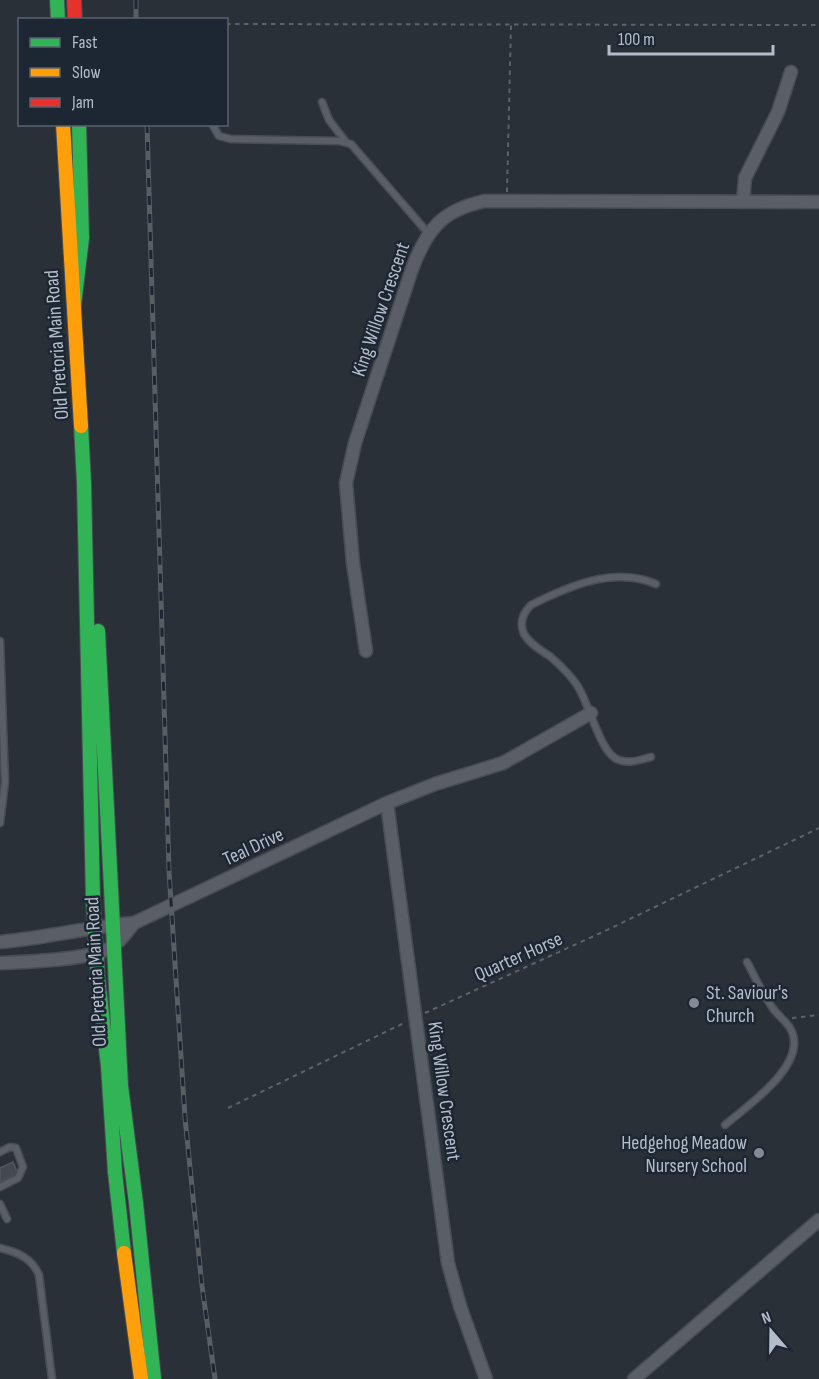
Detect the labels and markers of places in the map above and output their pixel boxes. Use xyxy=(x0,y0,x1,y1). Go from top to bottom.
place label: St. Saviour's Church xyxy=(706,981,788,1028)
marker: St. Saviour's Church xyxy=(687,996,701,1010)
place label: Hedgehog Meadow Nursery School xyxy=(621,1131,747,1178)
marker: Hedgehog Meadow Nursery School xyxy=(752,1146,766,1160)

